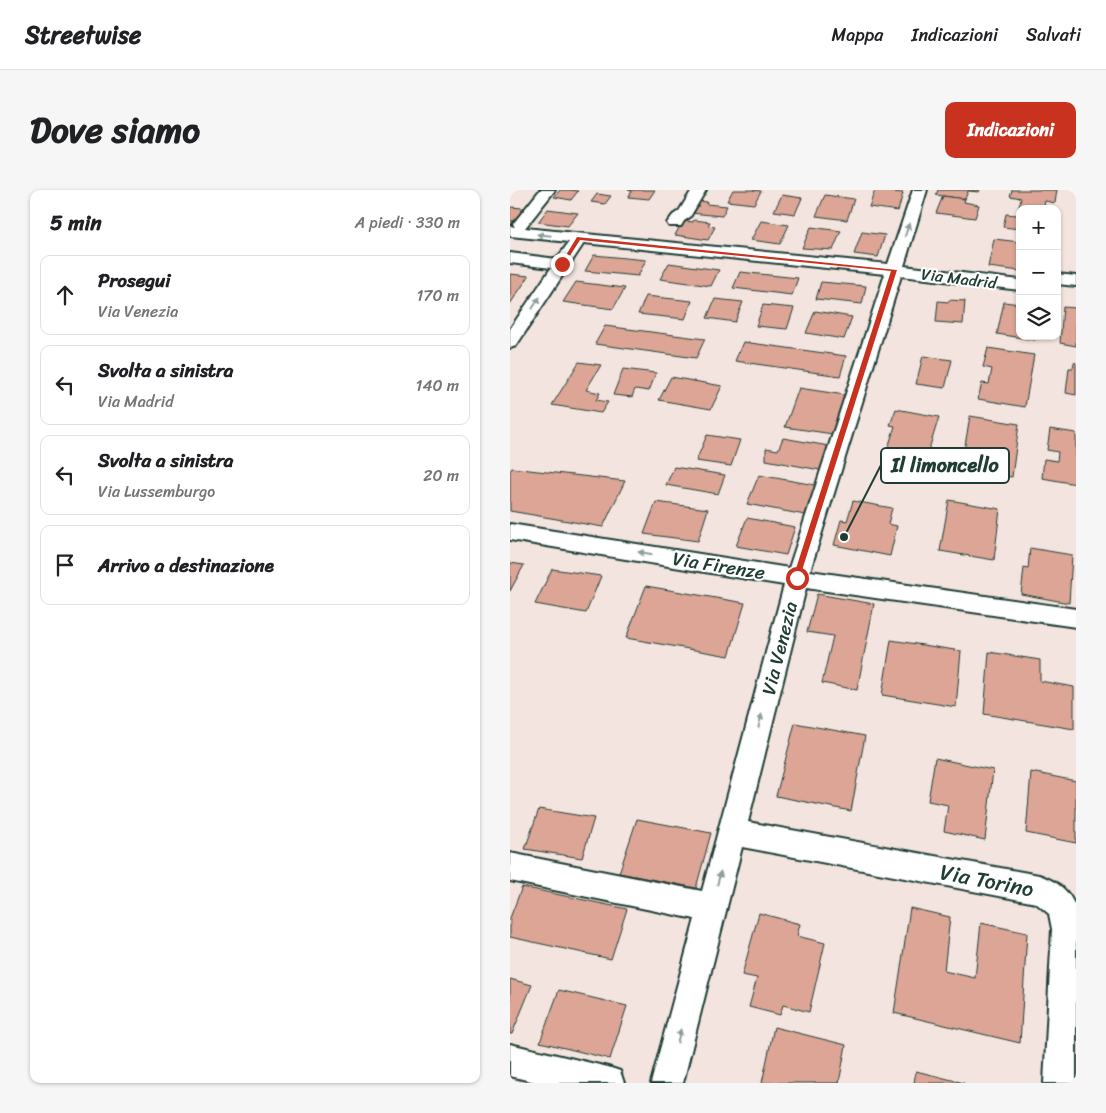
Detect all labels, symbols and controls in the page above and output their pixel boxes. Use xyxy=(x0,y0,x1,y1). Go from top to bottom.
text: Streetwise xyxy=(25,14,141,56)
text: Mappa xyxy=(831,19,883,51)
text: Indicazioni xyxy=(911,19,998,51)
text: Salvati xyxy=(1026,19,1081,51)
text: Dove siamo xyxy=(30,99,200,161)
button: Indicazioni xyxy=(945,102,1076,158)
text: 5 min xyxy=(50,204,102,242)
map controls xyxy=(1016,205,1061,340)
button: + xyxy=(1016,205,1061,250)
text: A piedi · 330 m xyxy=(355,208,460,237)
one-way arrow xyxy=(904,223,911,238)
one-way arrow xyxy=(536,231,552,239)
button: − xyxy=(1016,250,1061,295)
route end xyxy=(551,253,574,276)
street label: Via Madrid xyxy=(920,259,1000,298)
text: Prosegui xyxy=(98,264,171,297)
icon: ahead xyxy=(51,281,79,309)
text: 170 m xyxy=(416,281,459,310)
button: layers xyxy=(1016,295,1061,340)
text: Via Venezia xyxy=(98,297,178,326)
one-way arrow xyxy=(531,297,541,310)
text: Svolta a sinistra xyxy=(98,354,233,387)
icon: left xyxy=(51,371,79,399)
text: 140 m xyxy=(416,371,459,400)
text: Via Madrid xyxy=(98,387,174,416)
text: Svolta a sinistra xyxy=(98,444,233,477)
callout: Il limoncello xyxy=(881,448,1009,483)
text: Il limoncello xyxy=(890,448,1000,483)
icon: left xyxy=(51,461,79,489)
text: 20 m xyxy=(423,461,459,490)
text: Via Lussemburgo xyxy=(98,477,215,506)
street label: Via Firenze xyxy=(670,542,768,589)
text: Arrivo a destinazione xyxy=(98,549,274,582)
one-way arrow xyxy=(637,549,653,557)
icon: arrive xyxy=(51,551,79,579)
route start xyxy=(786,567,809,590)
street label: Via Venezia xyxy=(752,597,807,698)
one-way arrow xyxy=(756,713,764,729)
street label: Via Torino xyxy=(937,852,1037,909)
one-way arrow xyxy=(716,871,724,886)
one-way arrow xyxy=(675,1028,683,1043)

